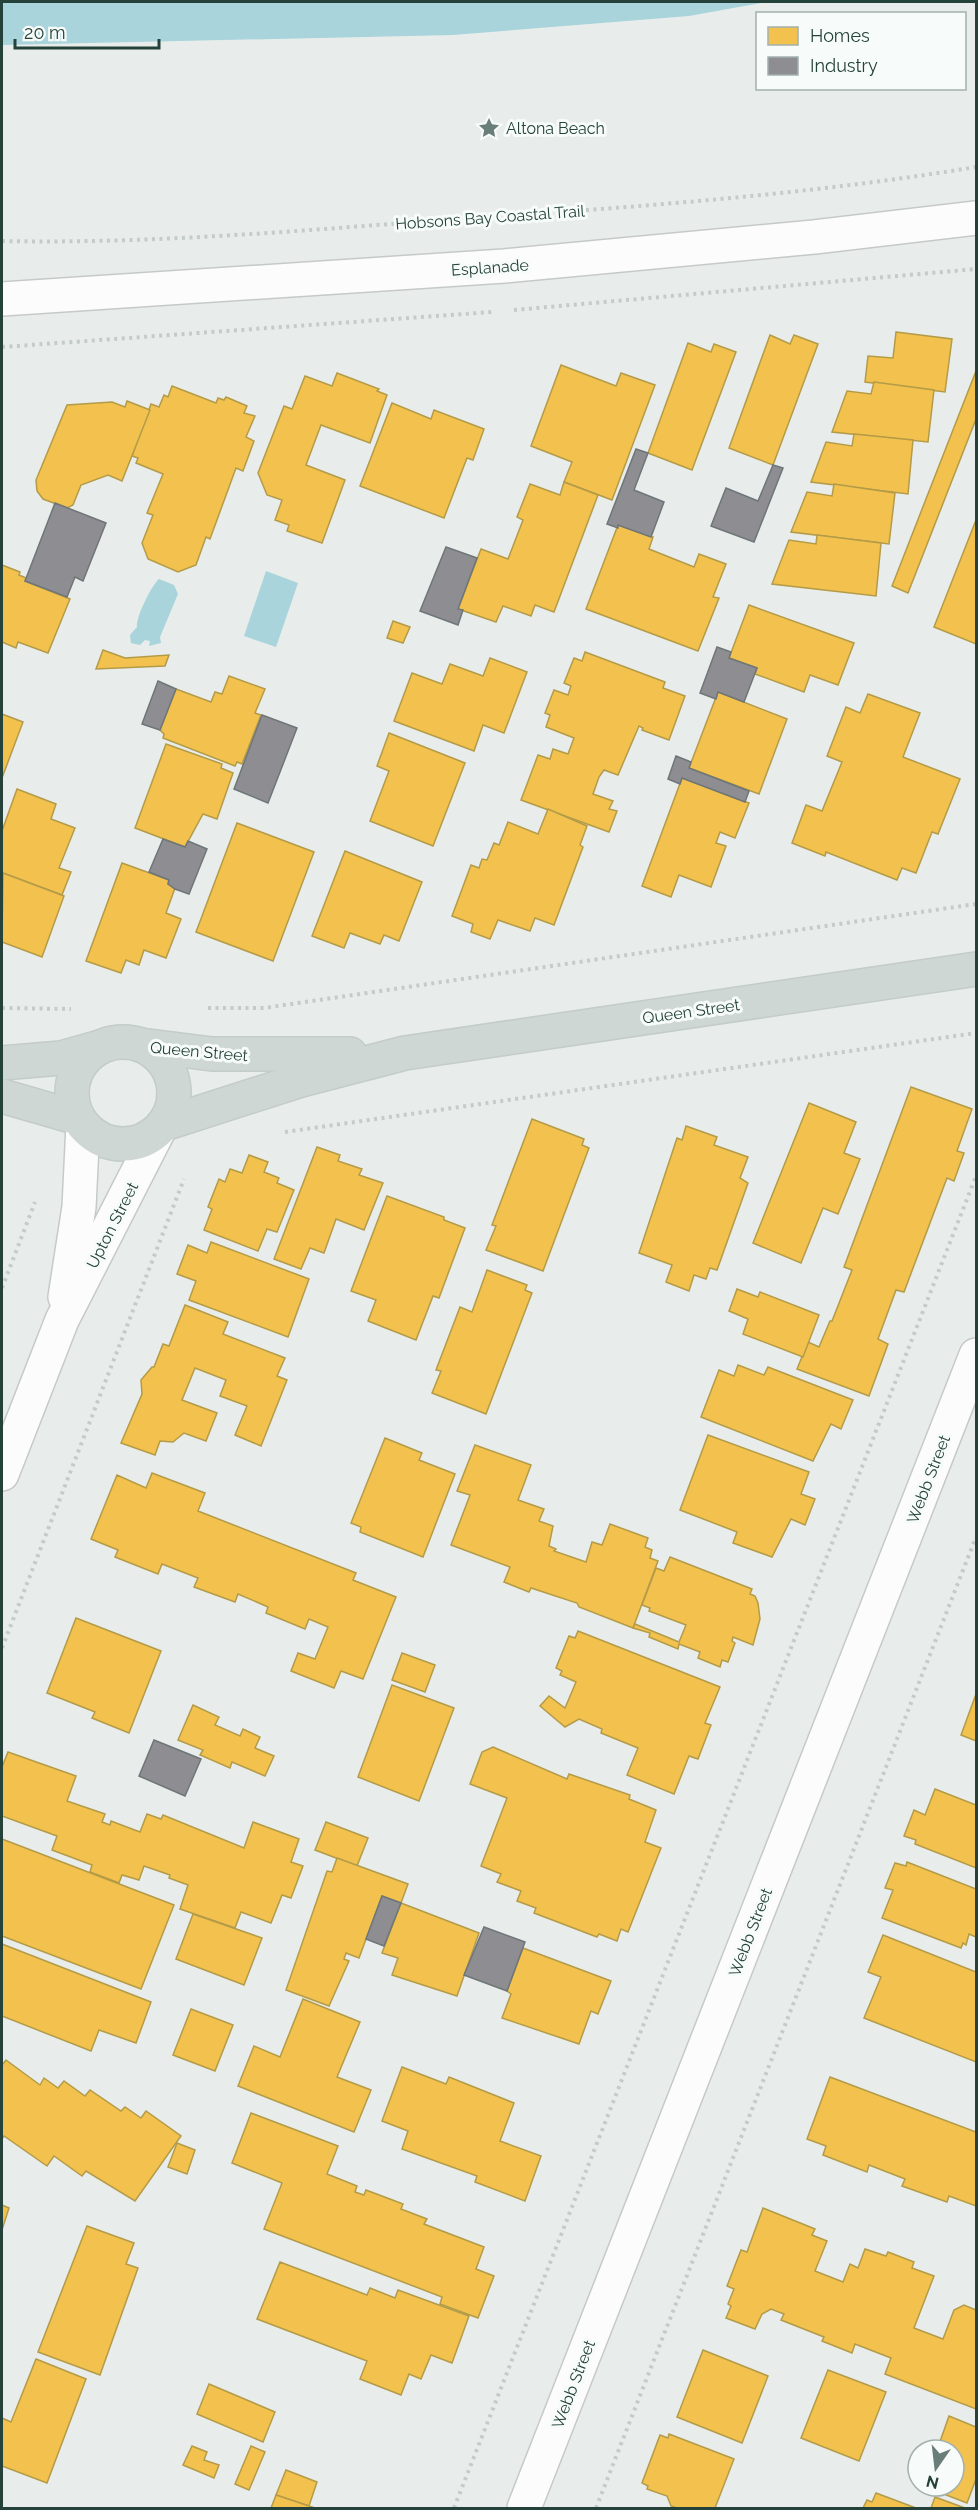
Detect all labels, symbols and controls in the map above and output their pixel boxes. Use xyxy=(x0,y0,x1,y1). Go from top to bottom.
scale bar xyxy=(15,12,159,50)
legend xyxy=(756,12,966,90)
text: 20 m xyxy=(24,22,66,43)
text: Homes xyxy=(810,25,870,46)
text: Industry xyxy=(810,55,878,76)
place icon: Altona Beach xyxy=(477,116,501,140)
place label: Altona Beach xyxy=(506,119,605,138)
street label: Hobsons Bay Coastal Trail xyxy=(395,201,586,234)
street label: Esplanade xyxy=(451,255,529,280)
street label: Queen Street xyxy=(641,995,742,1028)
street label: Queen Street xyxy=(149,1038,249,1065)
street label: Upton Street xyxy=(83,1178,143,1272)
street label: Webb Street xyxy=(903,1432,954,1526)
street label: Webb Street xyxy=(725,1885,776,1979)
street label: Webb Street xyxy=(548,2337,599,2431)
north arrow xyxy=(906,2438,966,2498)
text: N xyxy=(924,2471,941,2493)

